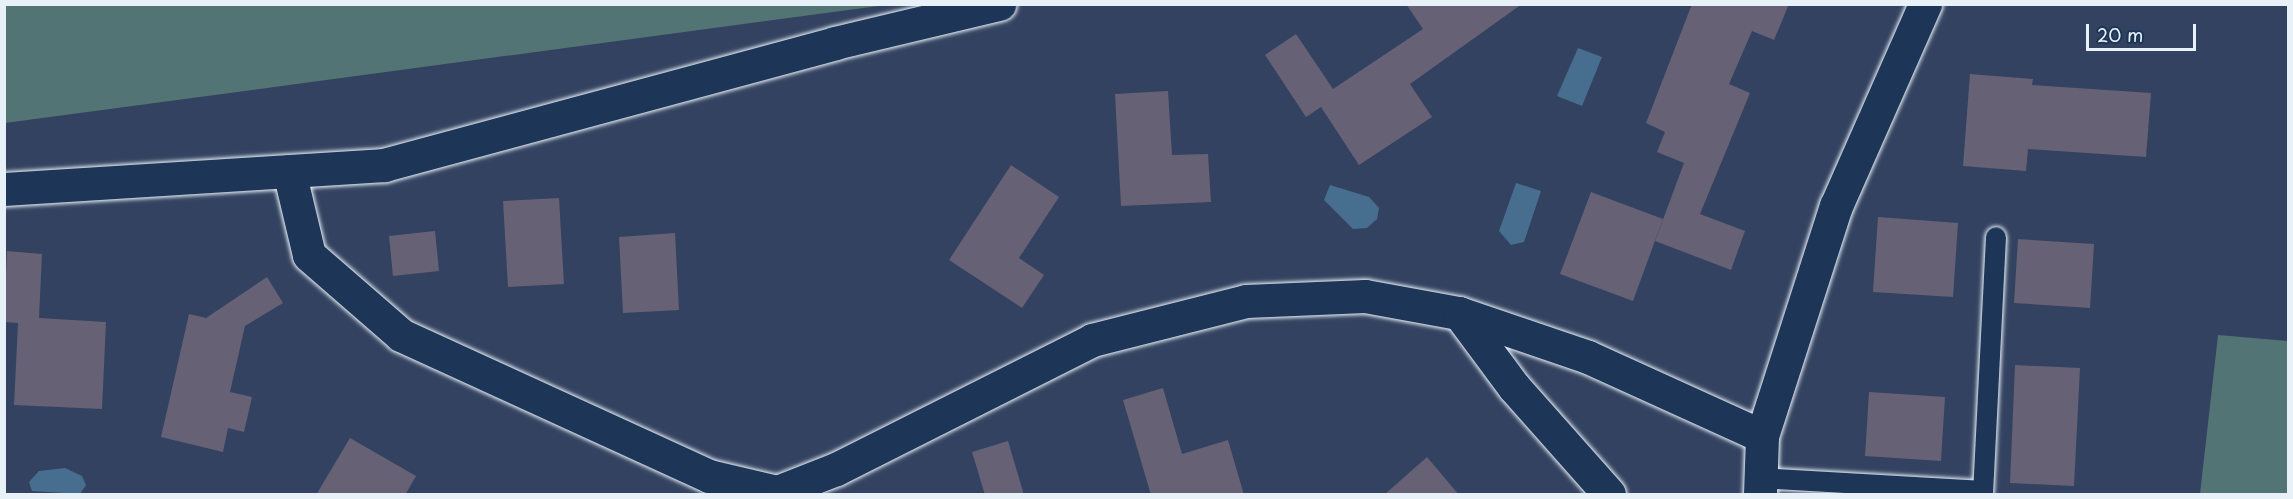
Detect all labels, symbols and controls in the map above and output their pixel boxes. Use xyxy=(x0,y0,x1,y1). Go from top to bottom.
scale bar xyxy=(2089,12,2198,50)
text: 20 m xyxy=(2097,21,2143,48)

